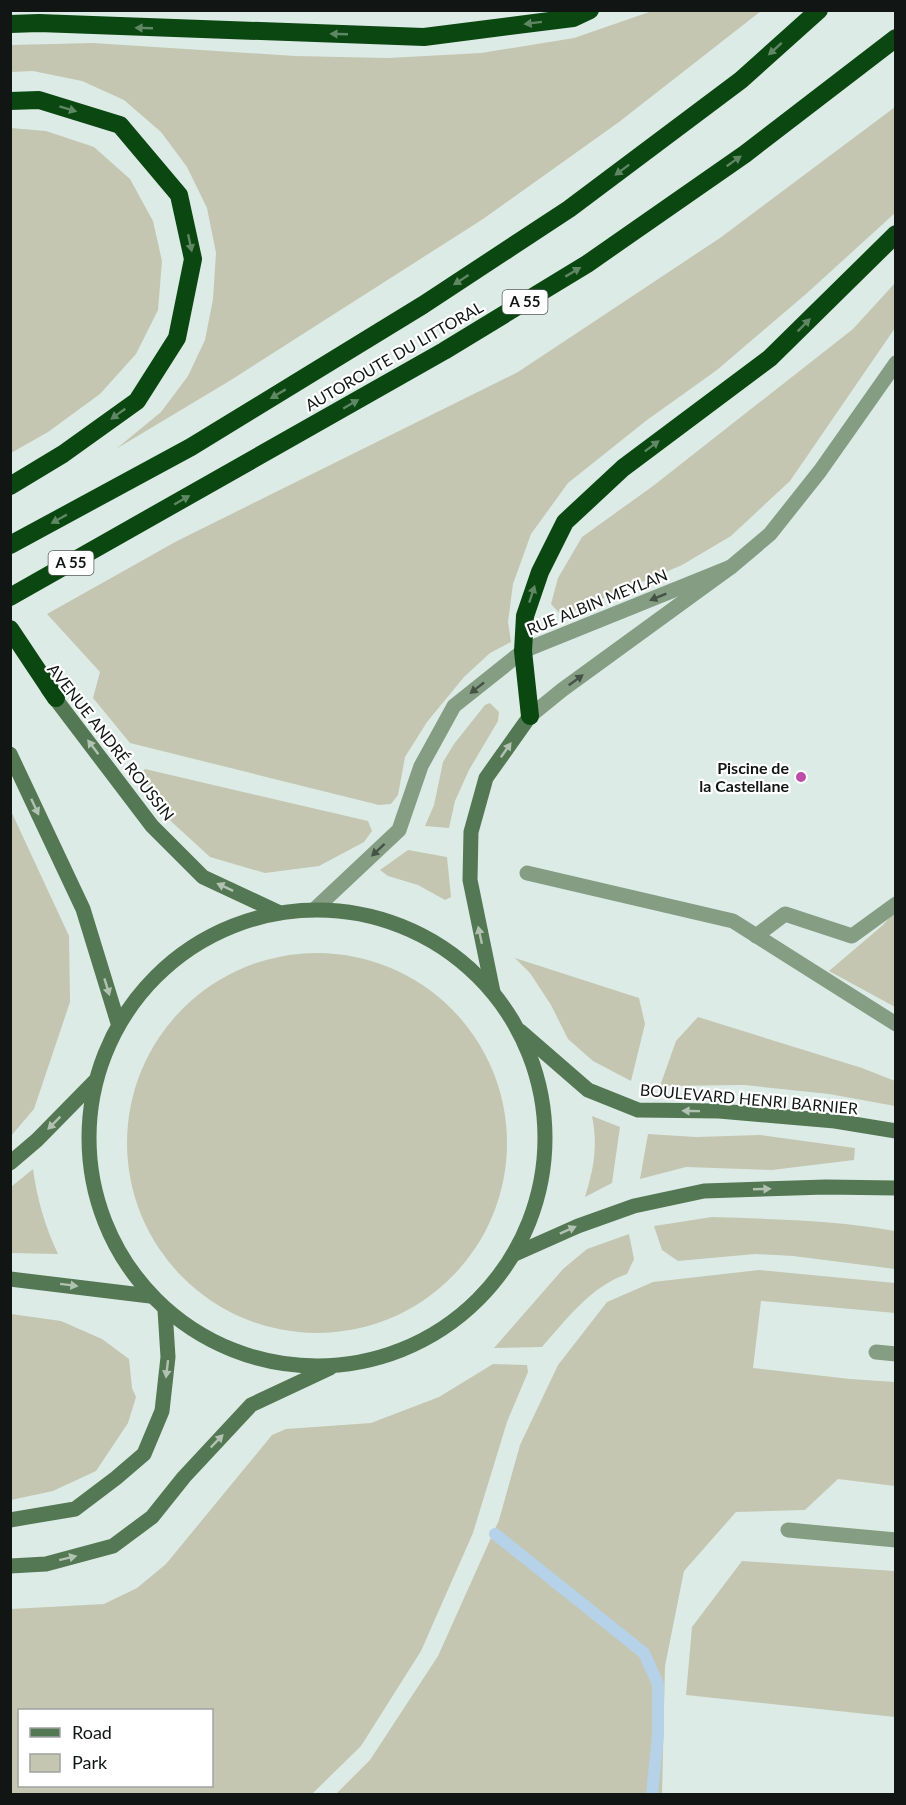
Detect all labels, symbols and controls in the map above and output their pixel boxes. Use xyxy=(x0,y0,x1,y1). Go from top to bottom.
one-way arrow xyxy=(524,18,543,28)
one-way arrow xyxy=(135,23,154,32)
one-way arrow xyxy=(330,30,349,39)
one-way arrow xyxy=(768,42,783,55)
one-way arrow xyxy=(59,105,77,114)
one-way arrow xyxy=(725,155,741,167)
one-way arrow xyxy=(614,163,629,175)
one-way arrow xyxy=(185,233,195,252)
one-way arrow xyxy=(565,267,581,278)
one-way arrow xyxy=(453,275,469,286)
road number: A 55 xyxy=(502,290,548,314)
street label: AUTOROUTE DU LITTORAL xyxy=(301,297,486,414)
one-way arrow xyxy=(797,318,811,332)
one-way arrow xyxy=(270,389,286,400)
one-way arrow xyxy=(343,399,360,409)
one-way arrow xyxy=(111,408,126,420)
one-way arrow xyxy=(644,440,660,452)
one-way arrow xyxy=(174,495,190,506)
one-way arrow xyxy=(50,514,67,524)
road number: A 55 xyxy=(48,551,94,575)
street label: RUE ALBIN MEYLAN xyxy=(524,565,670,638)
one-way arrow xyxy=(528,585,538,603)
one-way arrow xyxy=(648,592,666,602)
street label: AVENUE ANDRÉ ROUSSIN xyxy=(44,659,179,824)
one-way arrow xyxy=(569,674,584,686)
one-way arrow xyxy=(469,681,485,694)
one-way arrow xyxy=(87,740,99,756)
one-way arrow xyxy=(500,742,512,758)
place label: Piscine de la Castellane xyxy=(699,758,789,795)
marker: Piscine de la Castellane xyxy=(794,770,808,784)
one-way arrow xyxy=(30,799,39,816)
one-way arrow xyxy=(370,843,385,857)
one-way arrow xyxy=(217,883,234,892)
one-way arrow xyxy=(475,925,484,944)
one-way arrow xyxy=(103,979,113,997)
street label: BOULEVARD HENRI BARNIER xyxy=(639,1080,859,1117)
one-way arrow xyxy=(682,1106,701,1116)
one-way arrow xyxy=(47,1115,61,1129)
one-way arrow xyxy=(753,1184,772,1194)
one-way arrow xyxy=(560,1225,578,1235)
one-way arrow xyxy=(59,1281,78,1290)
one-way arrow xyxy=(162,1359,171,1378)
one-way arrow xyxy=(209,1434,223,1448)
one-way arrow xyxy=(59,1552,77,1562)
legend xyxy=(18,1709,213,1787)
text: Road xyxy=(72,1721,112,1743)
text: Park xyxy=(72,1751,108,1773)

